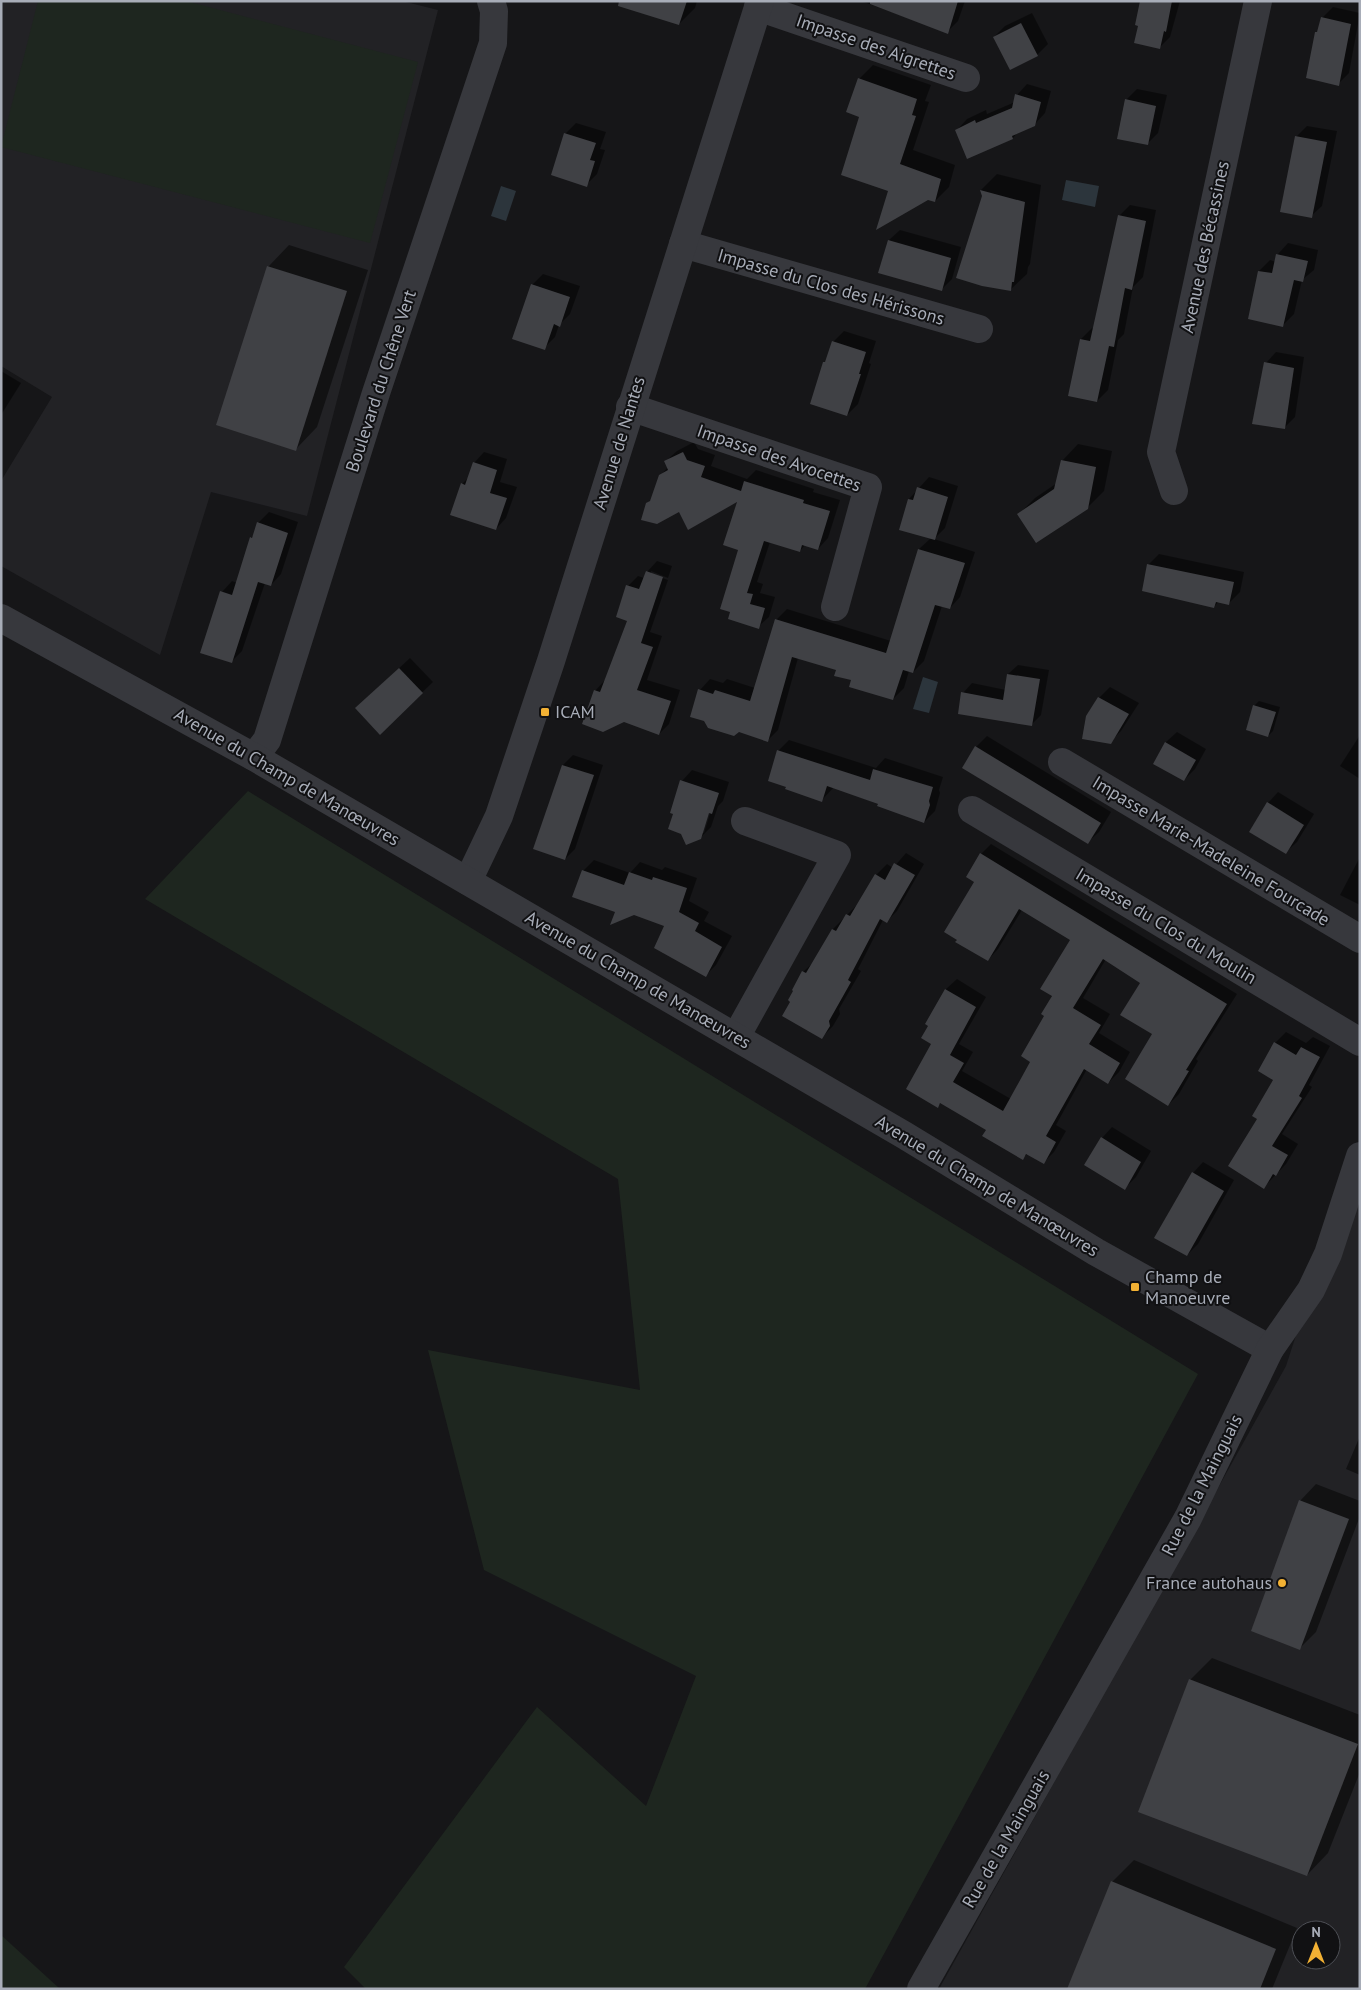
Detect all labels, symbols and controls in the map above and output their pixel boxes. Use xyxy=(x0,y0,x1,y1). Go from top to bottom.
street label: Impasse des Aigrettes xyxy=(793,8,959,85)
street label: Avenue des Bécassines xyxy=(1175,159,1234,335)
street label: Impasse du Clos des Hérissons xyxy=(715,243,947,330)
street label: Boulevard du Chêne Vert xyxy=(340,287,421,475)
street label: Avenue de Nantes xyxy=(587,373,650,512)
street label: Impasse des Avocettes xyxy=(694,419,864,496)
place label: ICAM xyxy=(555,700,595,723)
street label: Avenue du Champ de Manœuvres xyxy=(170,702,404,851)
marker: ICAM xyxy=(539,706,551,718)
street label: Impasse Marie-Madeleine Fourcade xyxy=(1088,770,1334,931)
street label: Impasse du Clos du Moulin xyxy=(1072,862,1261,989)
street label: Avenue du Champ de Manœuvres xyxy=(521,905,755,1054)
street label: Avenue du Champ de Manœuvres xyxy=(871,1110,1103,1262)
place label: Champ de Manoeuvre xyxy=(1145,1265,1230,1309)
marker: Champ de Manoeuvre xyxy=(1129,1281,1141,1293)
street label: Rue de la Mainguais xyxy=(1156,1410,1247,1559)
place label: France autohaus xyxy=(1146,1571,1272,1594)
marker: France autohaus xyxy=(1276,1577,1288,1589)
street label: Rue de la Mainguais xyxy=(957,1766,1054,1912)
north arrow xyxy=(1291,1920,1341,1970)
text: N xyxy=(1311,1923,1321,1941)

